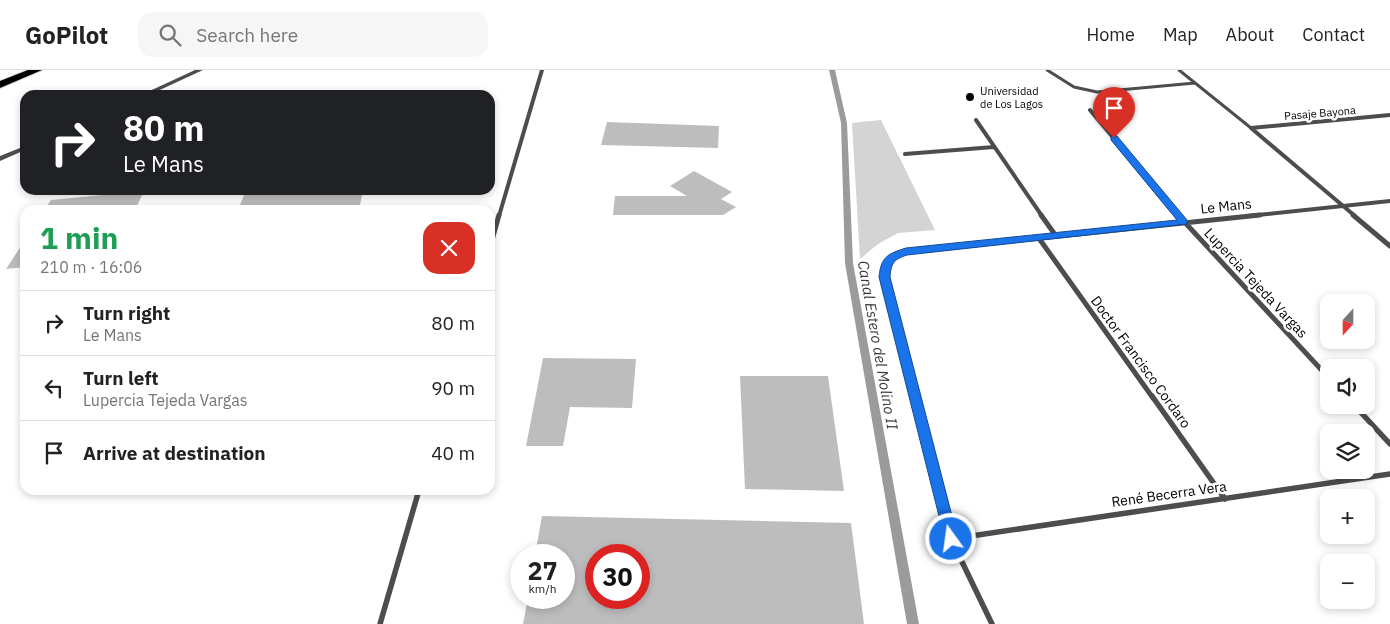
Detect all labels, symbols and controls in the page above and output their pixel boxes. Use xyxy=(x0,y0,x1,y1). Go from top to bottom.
search box xyxy=(138,12,488,57)
text: GoPilot xyxy=(25,19,108,51)
icon: search xyxy=(156,21,184,49)
text: Search here xyxy=(196,23,298,47)
text: Home xyxy=(1087,23,1135,46)
text: Map xyxy=(1163,23,1198,46)
text: About xyxy=(1226,23,1274,46)
text: Contact xyxy=(1302,23,1365,46)
place label: Universidad de Los Lagos xyxy=(980,84,1043,111)
pin xyxy=(1093,87,1135,138)
marker: Universidad de Los Lagos xyxy=(964,91,976,103)
icon: arrive xyxy=(1100,94,1128,122)
street label: Pasaje Bayona xyxy=(1284,103,1356,123)
text: 80 m xyxy=(123,105,205,151)
icon: right xyxy=(40,110,105,175)
text: Le Mans xyxy=(123,149,204,178)
street label: Le Mans xyxy=(1199,194,1253,218)
text: 1 min xyxy=(40,218,118,257)
button: close xyxy=(423,222,475,274)
street label: Lupercia Tejeda Vargas xyxy=(1200,224,1312,342)
text: 210 m · 16:06 xyxy=(40,257,142,277)
water label: Canal Estero del Molino II xyxy=(854,259,902,432)
street label: Doctor Francisco Cordaro xyxy=(1087,292,1195,432)
north arrow xyxy=(1320,294,1375,349)
map controls xyxy=(1320,294,1375,609)
text: Turn right xyxy=(83,301,170,325)
icon: right xyxy=(40,309,68,337)
text: 80 m xyxy=(431,311,475,335)
text: Le Mans xyxy=(83,325,142,345)
button: sound xyxy=(1320,359,1375,414)
text: Turn left xyxy=(83,366,159,390)
icon: left xyxy=(40,374,68,402)
text: 90 m xyxy=(431,376,475,400)
text: Lupercia Tejeda Vargas xyxy=(83,390,248,410)
button: layers xyxy=(1320,424,1375,479)
icon: arrive xyxy=(40,439,68,467)
text: Arrive at destination xyxy=(83,441,266,465)
text: 40 m xyxy=(431,441,475,465)
street label: René Becerra Vera xyxy=(1110,477,1228,511)
button: + xyxy=(1320,489,1375,544)
position arrow xyxy=(924,512,976,564)
speed limit sign: 30 xyxy=(585,544,650,609)
text: 27 xyxy=(527,554,558,587)
button: − xyxy=(1320,554,1375,609)
text: km/h xyxy=(528,581,557,596)

